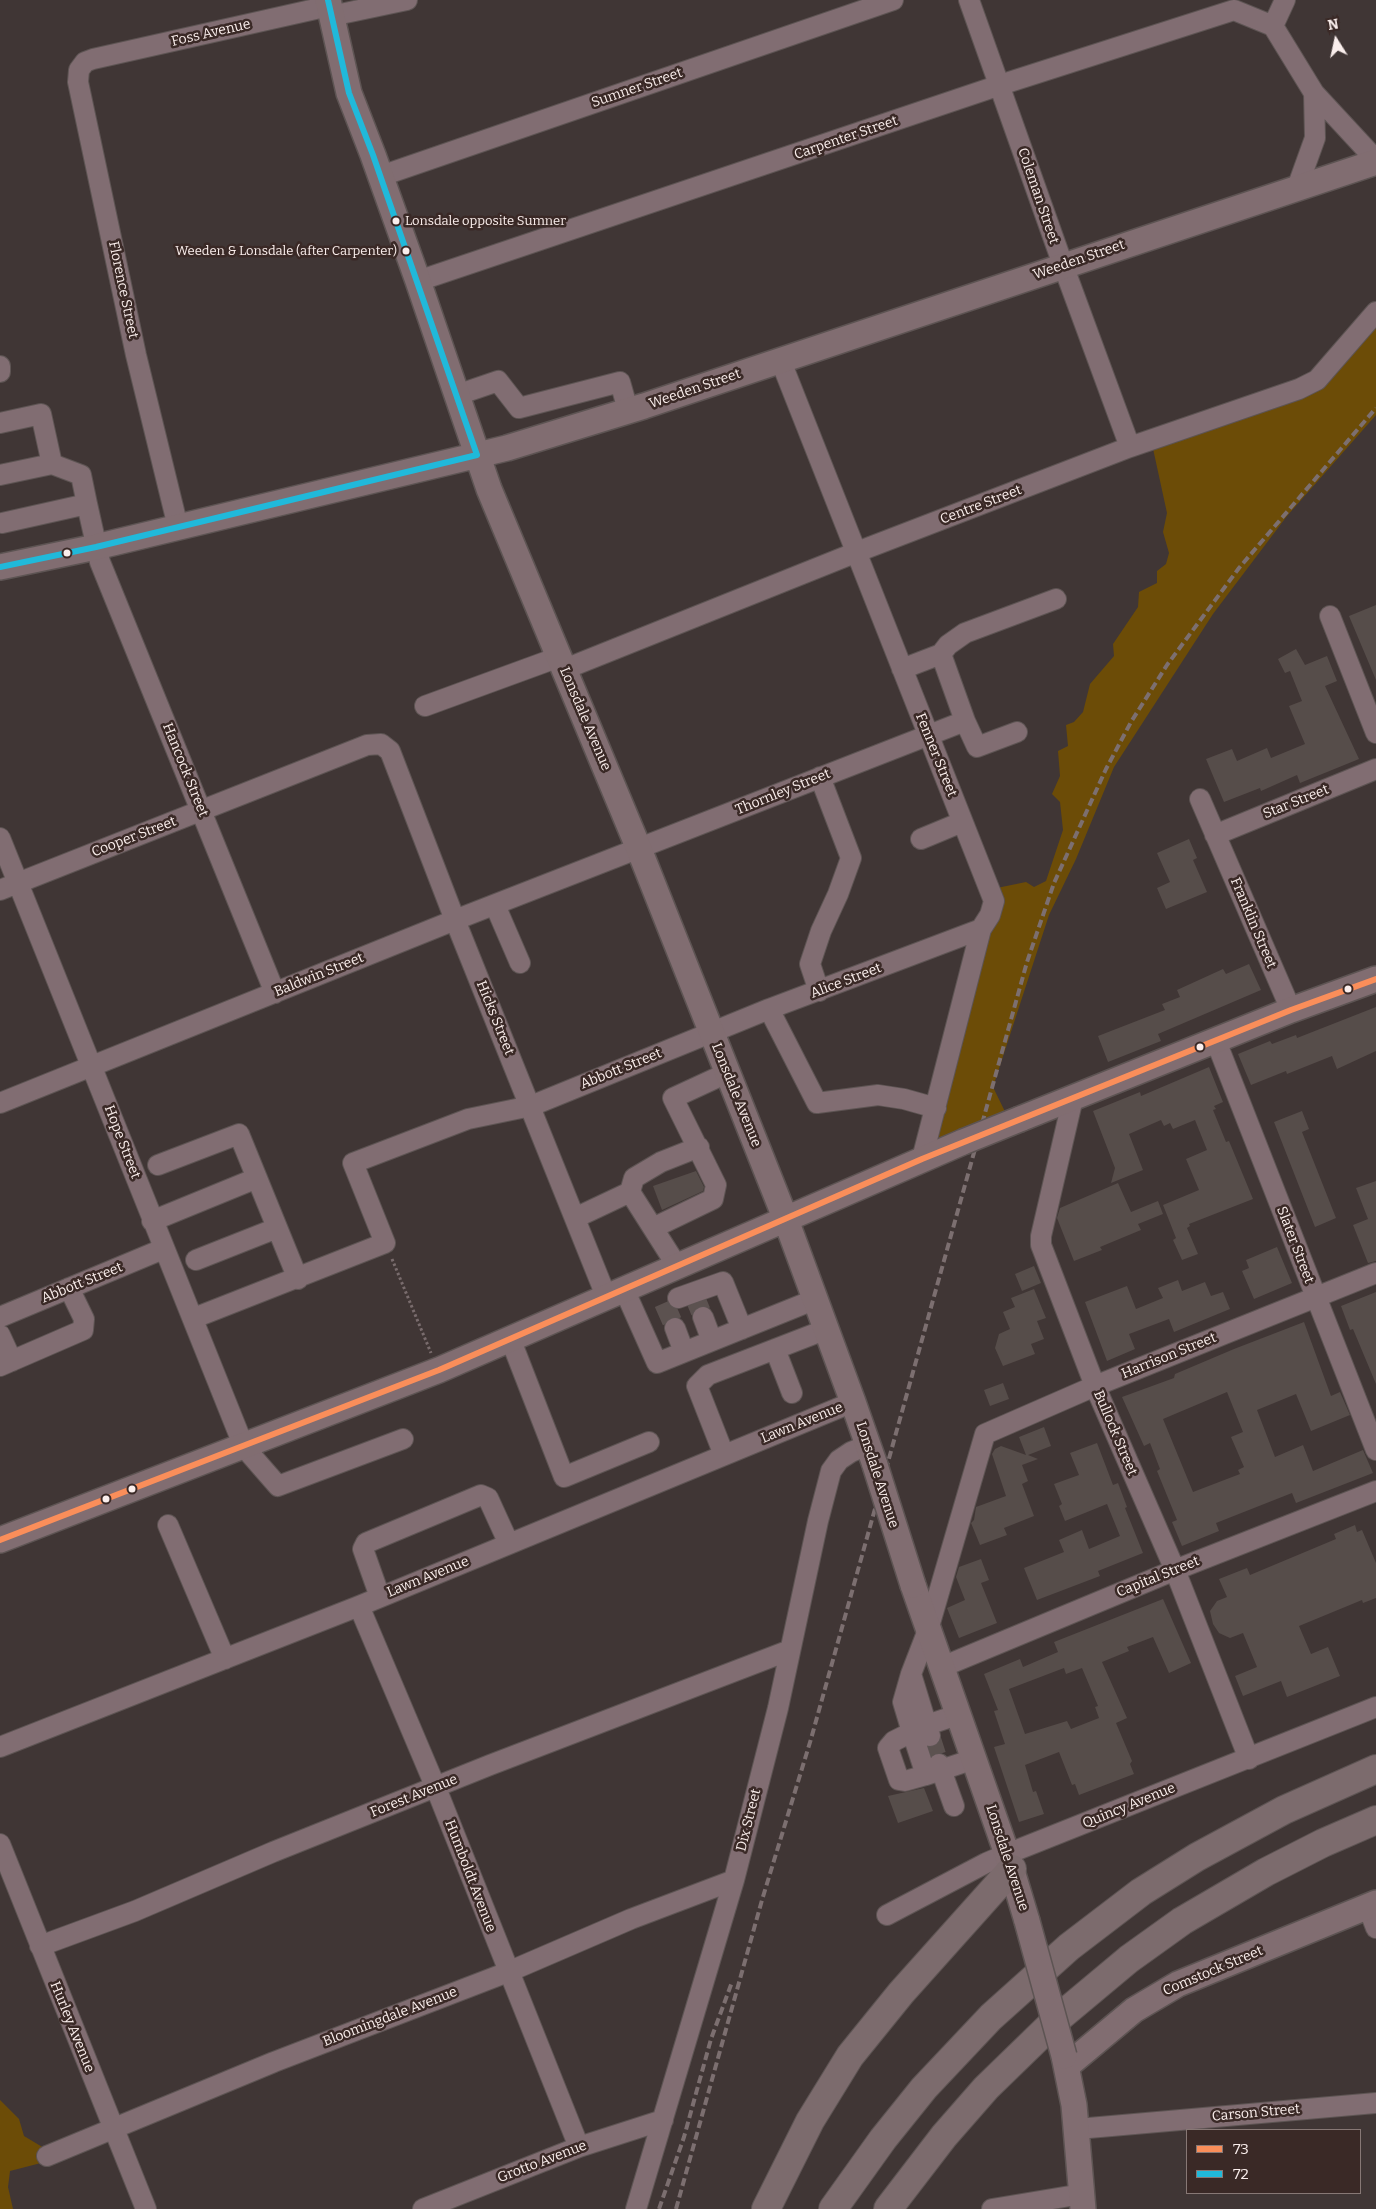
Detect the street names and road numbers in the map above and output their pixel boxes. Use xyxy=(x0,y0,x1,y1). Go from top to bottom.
street label: Foss Avenue xyxy=(170,16,252,50)
street label: Sumner Street xyxy=(589,65,685,111)
street label: Carpenter Street xyxy=(792,112,900,164)
street label: Coleman Street xyxy=(1014,146,1062,246)
street label: Weeden Street xyxy=(1031,236,1127,284)
street label: Florence Street xyxy=(104,240,142,340)
street label: Weeden Street xyxy=(647,365,743,413)
street label: Centre Street xyxy=(938,482,1024,528)
street label: Lonsdale Avenue xyxy=(556,665,614,773)
street label: Fenner Street xyxy=(912,711,960,799)
street label: Hancock Street xyxy=(159,721,211,819)
street label: Thornley Street xyxy=(733,765,833,819)
street label: Star Street xyxy=(1261,781,1331,823)
street label: Cooper Street xyxy=(89,813,179,861)
street label: Franklin Street xyxy=(1226,875,1280,971)
street label: Baldwin Street xyxy=(272,949,366,1001)
street label: Alice Street xyxy=(808,960,884,1002)
street label: Hicks Street xyxy=(472,978,518,1058)
street label: Lonsdale Avenue xyxy=(707,1041,765,1149)
street label: Abbott Street xyxy=(578,1045,664,1093)
street label: Hope Street xyxy=(100,1103,144,1181)
street label: Slater Street xyxy=(1273,1204,1317,1286)
street label: Abbott Street xyxy=(39,1259,125,1307)
street label: Harrison Street xyxy=(1119,1329,1219,1383)
street label: Bullock Street xyxy=(1090,1388,1140,1478)
street label: Lawn Avenue xyxy=(759,1399,845,1447)
street label: Lonsdale Avenue xyxy=(852,1420,902,1530)
street label: Lawn Avenue xyxy=(385,1553,471,1601)
street label: Capital Street xyxy=(1114,1553,1202,1601)
street label: Forest Avenue xyxy=(368,1771,460,1821)
street label: Quincy Avenue xyxy=(1080,1780,1178,1832)
street label: Dix Street xyxy=(733,1787,765,1853)
street label: Lonsdale Avenue xyxy=(982,1803,1032,1913)
street label: Humboldt Avenue xyxy=(441,1818,499,1934)
street label: Comstock Street xyxy=(1161,1942,1265,2000)
street label: Hurley Avenue xyxy=(46,1979,98,2075)
street label: Bloomingdale Avenue xyxy=(320,1984,460,2050)
street label: Carson Street xyxy=(1211,2101,1301,2125)
street label: Grotto Avenue xyxy=(495,2137,589,2187)

